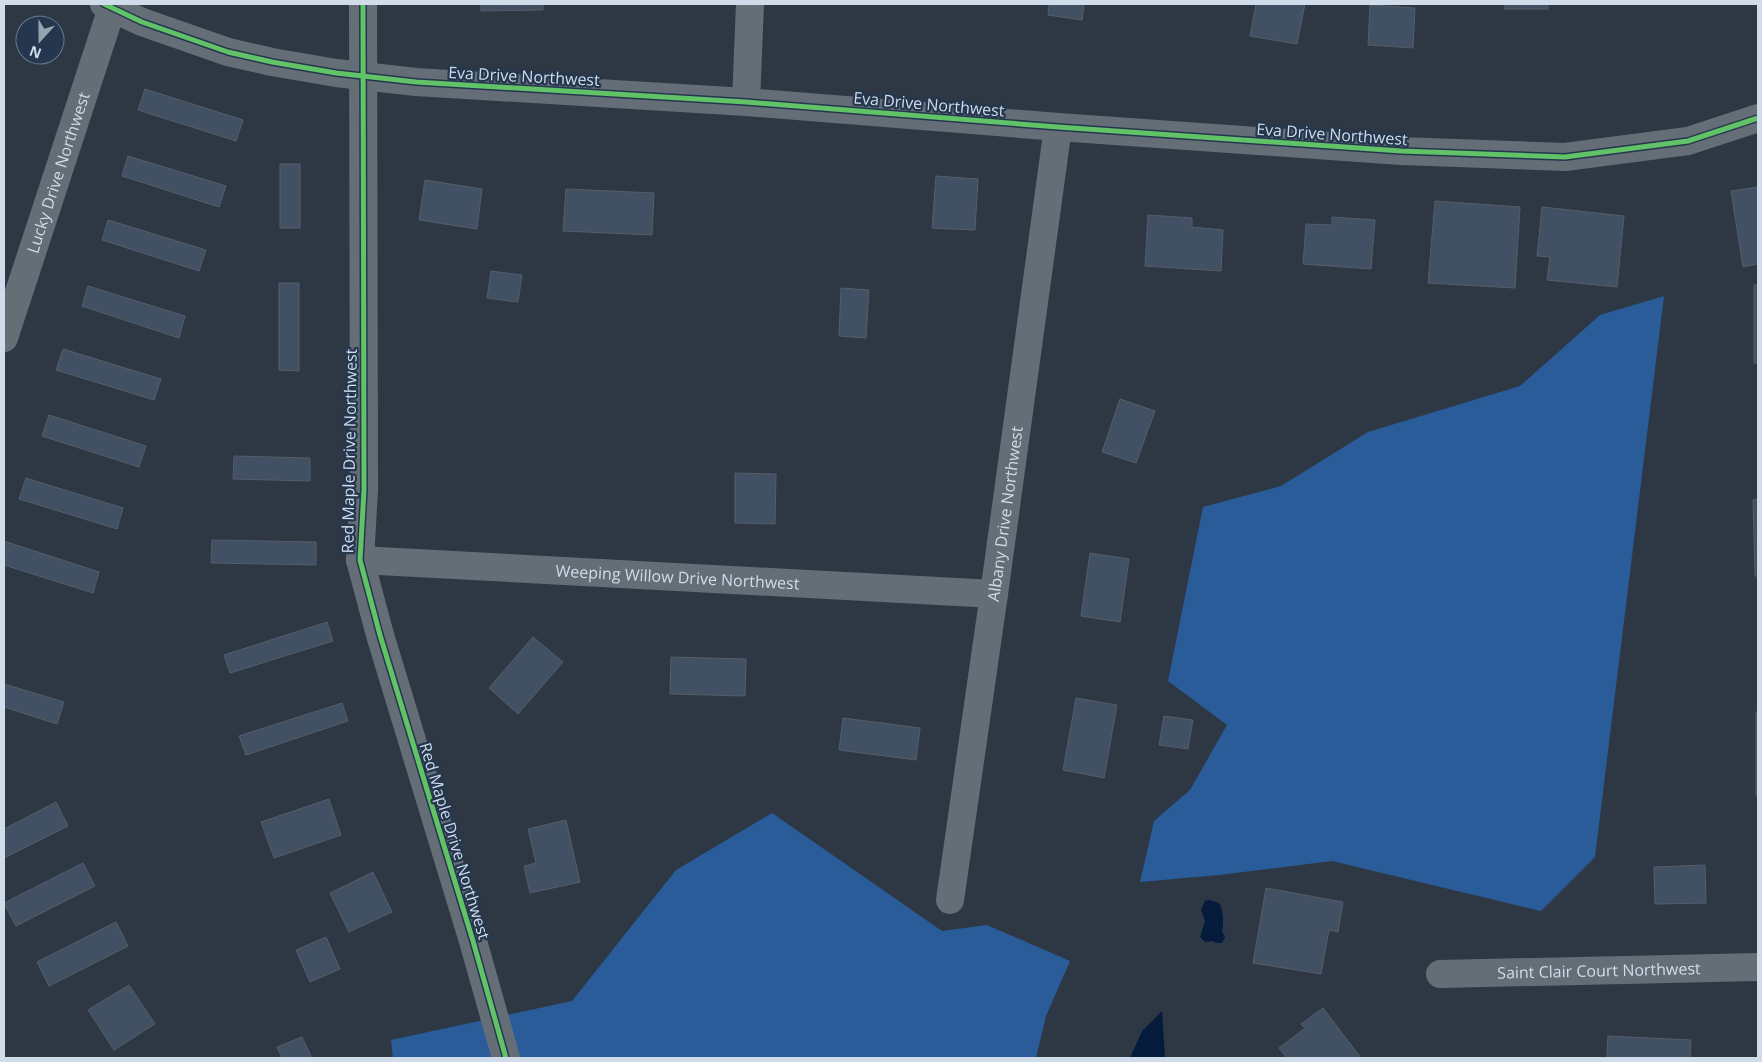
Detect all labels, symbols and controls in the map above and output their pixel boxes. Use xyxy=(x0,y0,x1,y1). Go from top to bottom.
north arrow xyxy=(15,15,65,65)
text: N xyxy=(26,42,44,64)
street label: Eva Drive Northwest xyxy=(448,61,601,91)
street label: Eva Drive Northwest xyxy=(852,86,1006,122)
street label: Lucky Drive Northwest xyxy=(22,89,95,256)
street label: Eva Drive Northwest xyxy=(1256,118,1409,150)
street label: Red Maple Drive Northwest xyxy=(336,348,362,554)
street label: Albany Drive Northwest xyxy=(982,425,1028,603)
street label: Weeping Willow Drive Northwest xyxy=(555,560,800,595)
street label: Red Maple Drive Northwest xyxy=(415,740,496,942)
street label: Saint Clair Court Northwest xyxy=(1497,957,1701,984)

